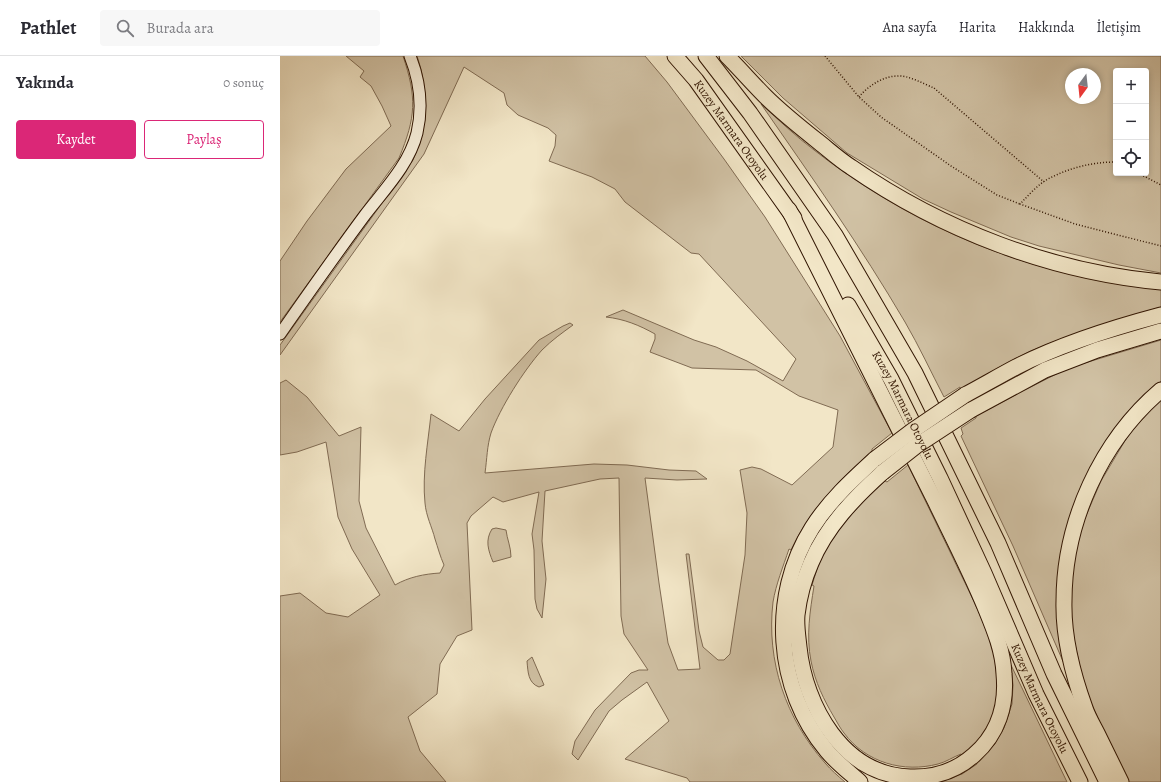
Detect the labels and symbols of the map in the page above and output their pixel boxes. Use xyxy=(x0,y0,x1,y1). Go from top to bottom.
north arrow xyxy=(1065,68,1101,104)
street label: Kuzey Marmara Otoyolu xyxy=(690,77,773,184)
street label: Kuzey Marmara Otoyolu xyxy=(868,348,937,462)
street label: Kuzey Marmara Otoyolu xyxy=(1007,641,1073,756)

